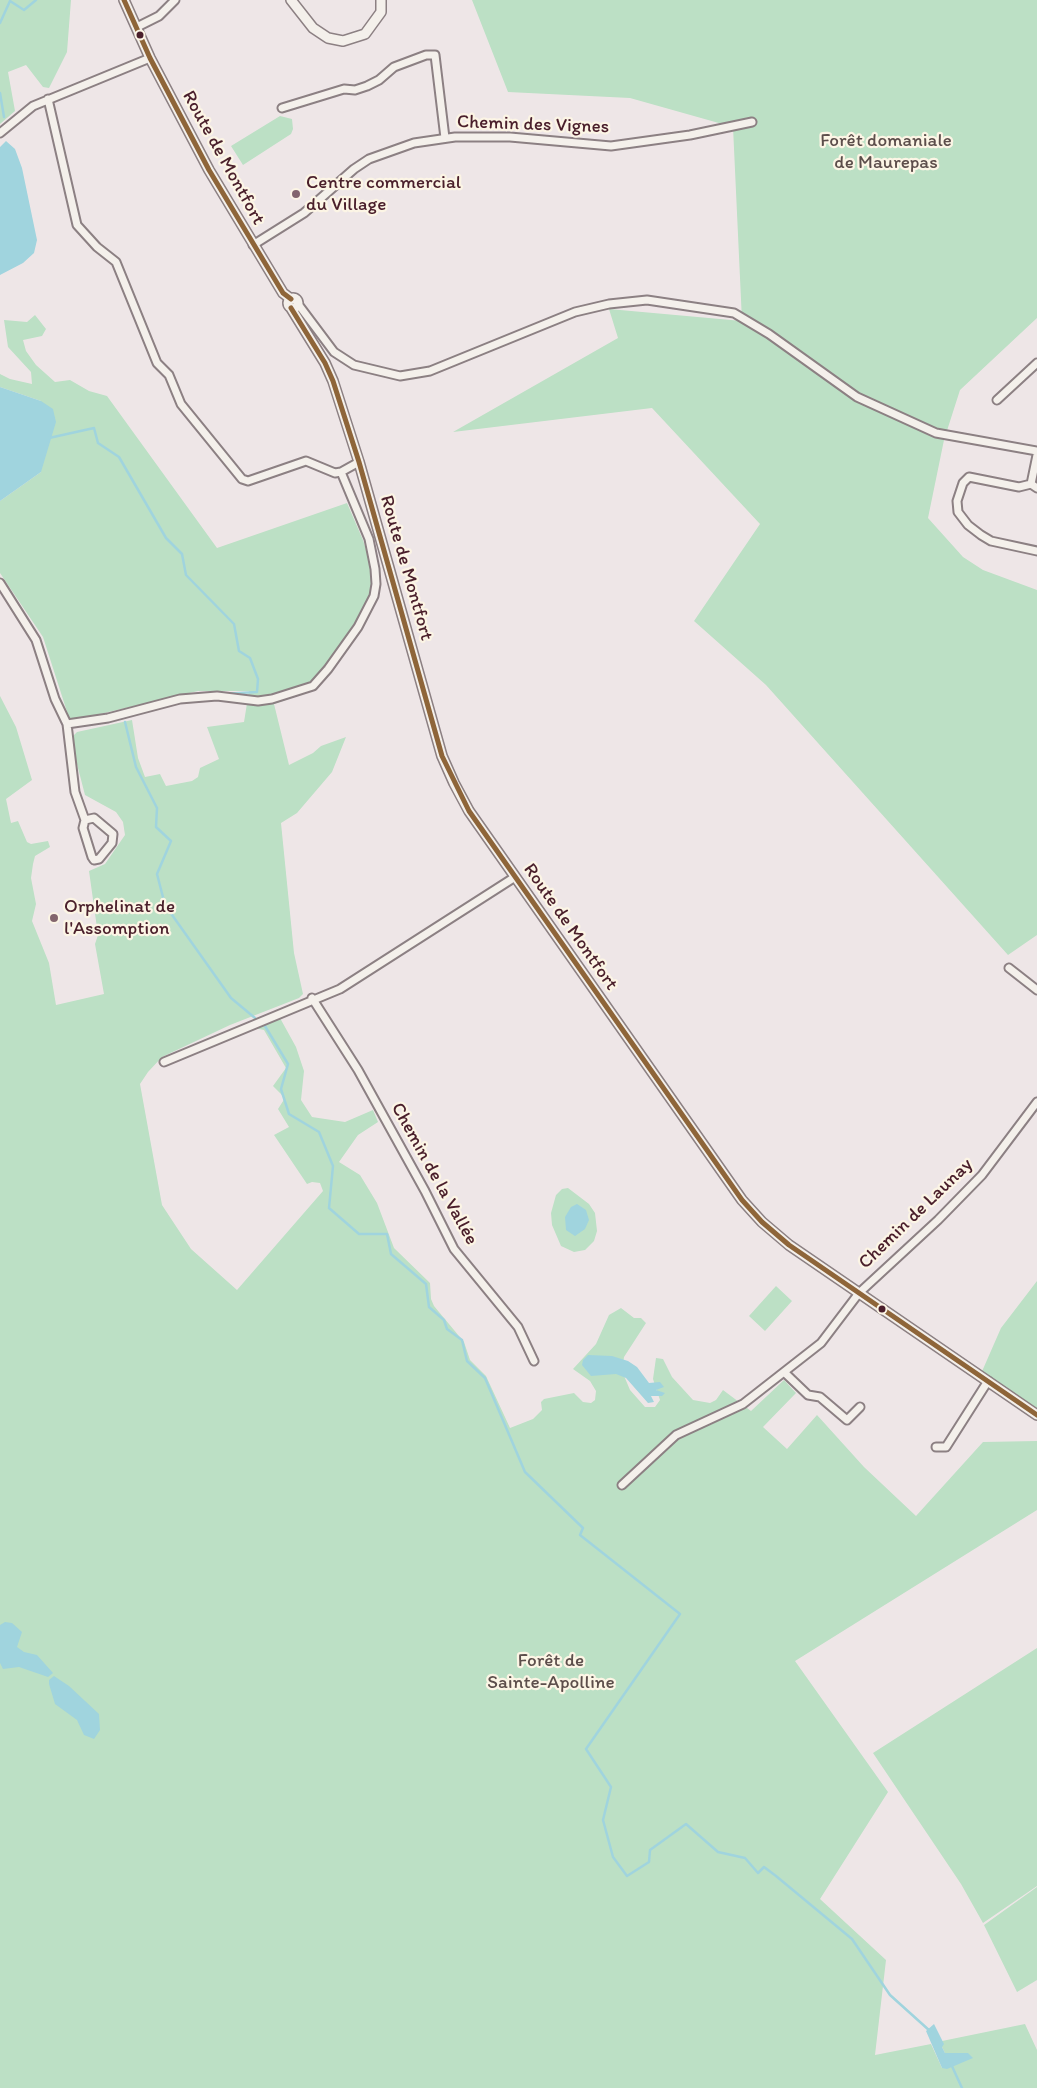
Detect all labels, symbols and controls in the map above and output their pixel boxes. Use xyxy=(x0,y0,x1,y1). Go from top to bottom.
unlabelled marker xyxy=(135,30,145,40)
street label: Route de Montfort xyxy=(177,87,269,229)
street label: Chemin des Vignes xyxy=(456,111,610,139)
park label: Forêt domaniale de Maurepas xyxy=(820,130,952,174)
place label: Centre commercial du Village xyxy=(306,172,461,216)
marker: Centre commercial du Village xyxy=(290,188,302,200)
street label: Route de Montfort xyxy=(374,493,438,643)
street label: Route de Montfort xyxy=(518,859,622,995)
place label: Orphelinat de l'Assomption xyxy=(64,896,175,940)
marker: Orphelinat de l'Assomption xyxy=(48,912,60,924)
street label: Chemin de la Vallée xyxy=(385,1099,483,1249)
street label: Chemin de Launay xyxy=(854,1154,978,1274)
unlabelled marker xyxy=(877,1304,887,1314)
park label: Forêt de Sainte-Apolline xyxy=(487,1650,615,1694)

